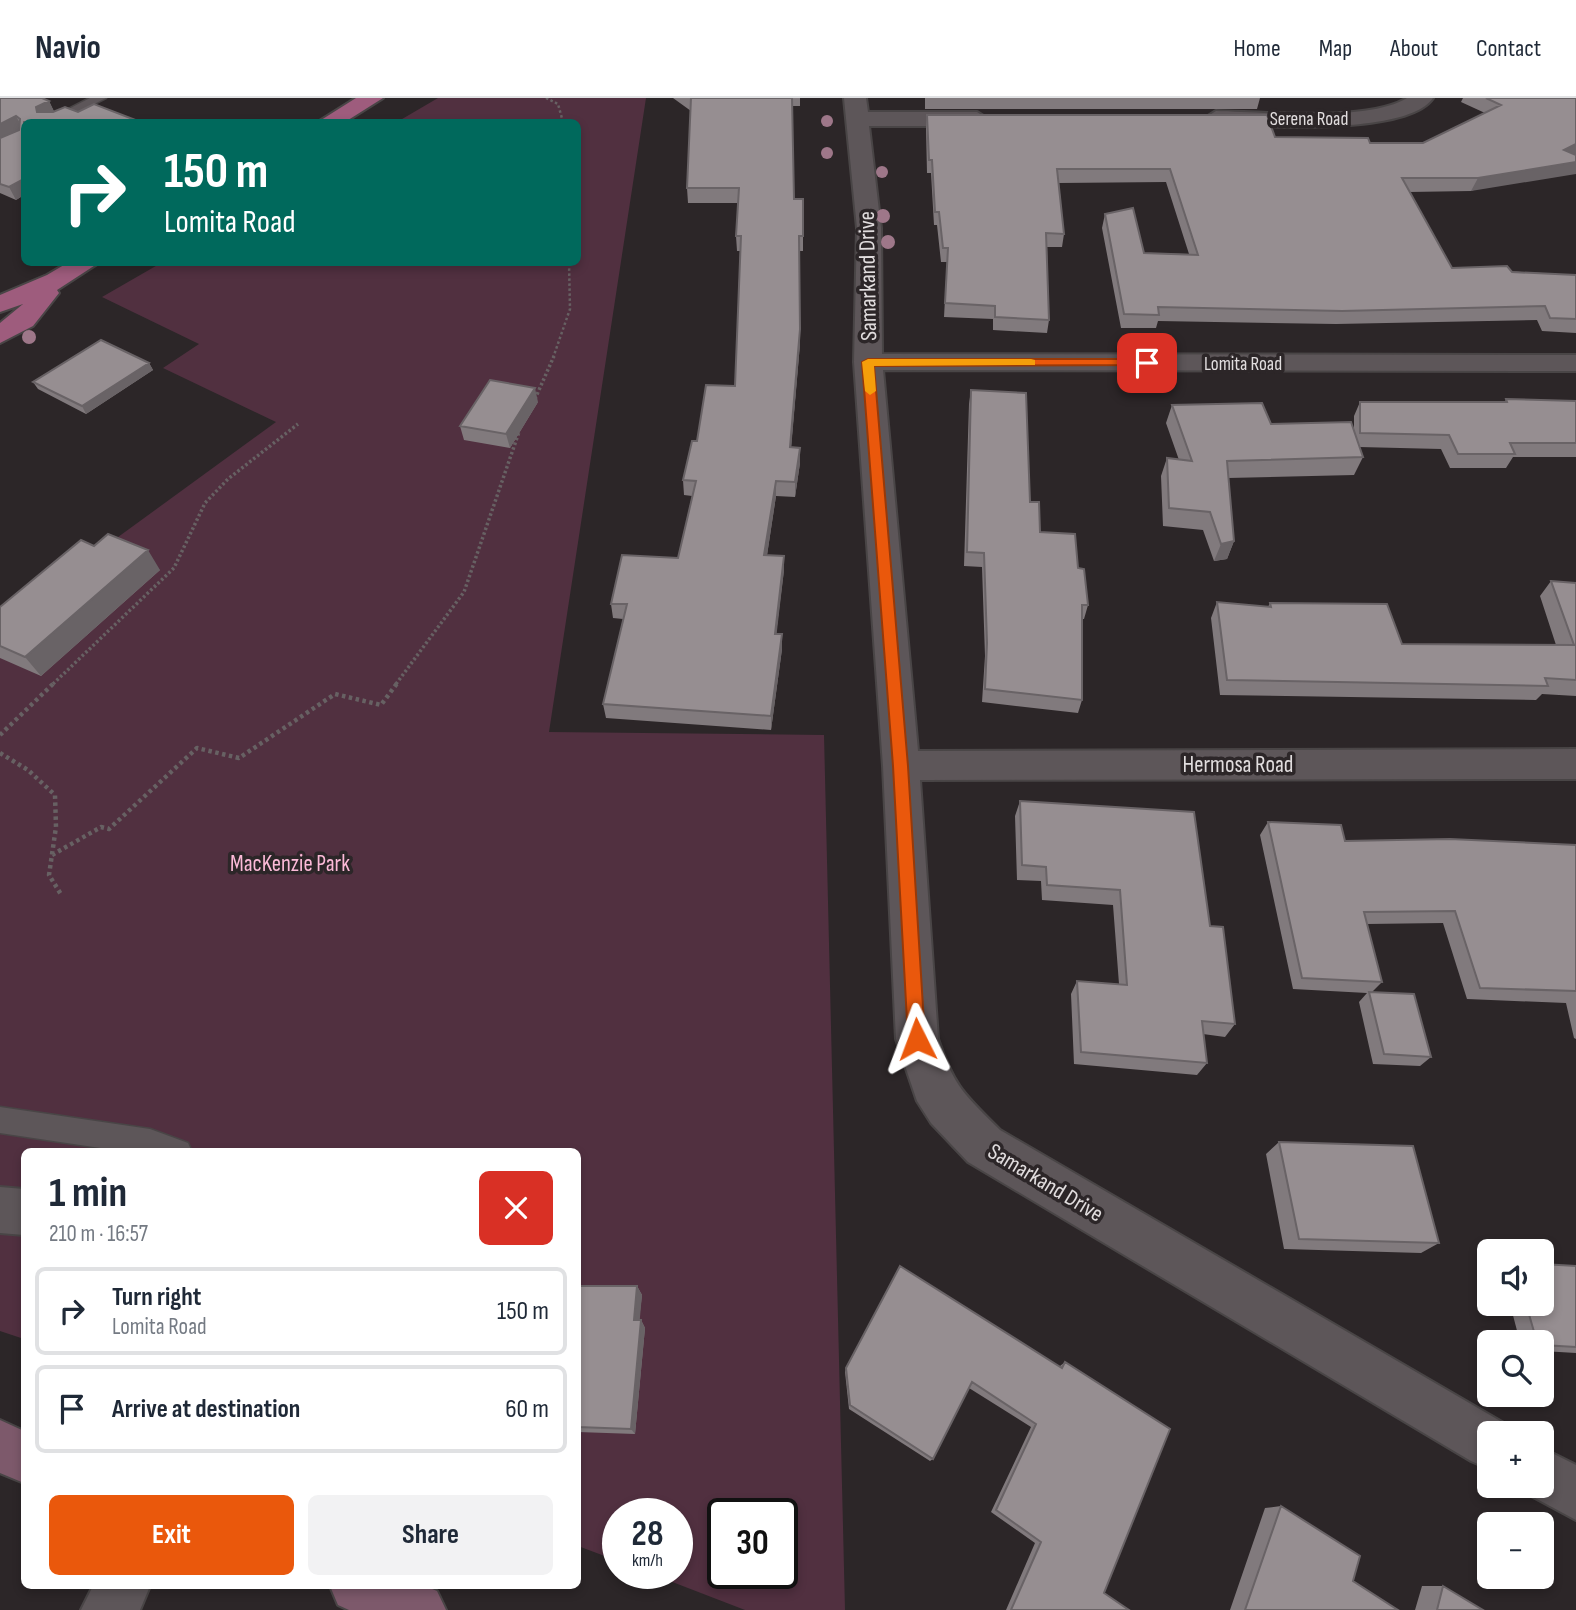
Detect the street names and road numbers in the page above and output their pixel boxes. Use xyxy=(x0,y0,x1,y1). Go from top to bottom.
street label: Serena Road xyxy=(1270,108,1348,131)
street label: Samarkand Drive xyxy=(853,211,883,341)
street label: Lomita Road xyxy=(1204,353,1282,376)
street label: Hermosa Road xyxy=(1183,751,1293,779)
street label: Samarkand Drive xyxy=(983,1137,1108,1228)

